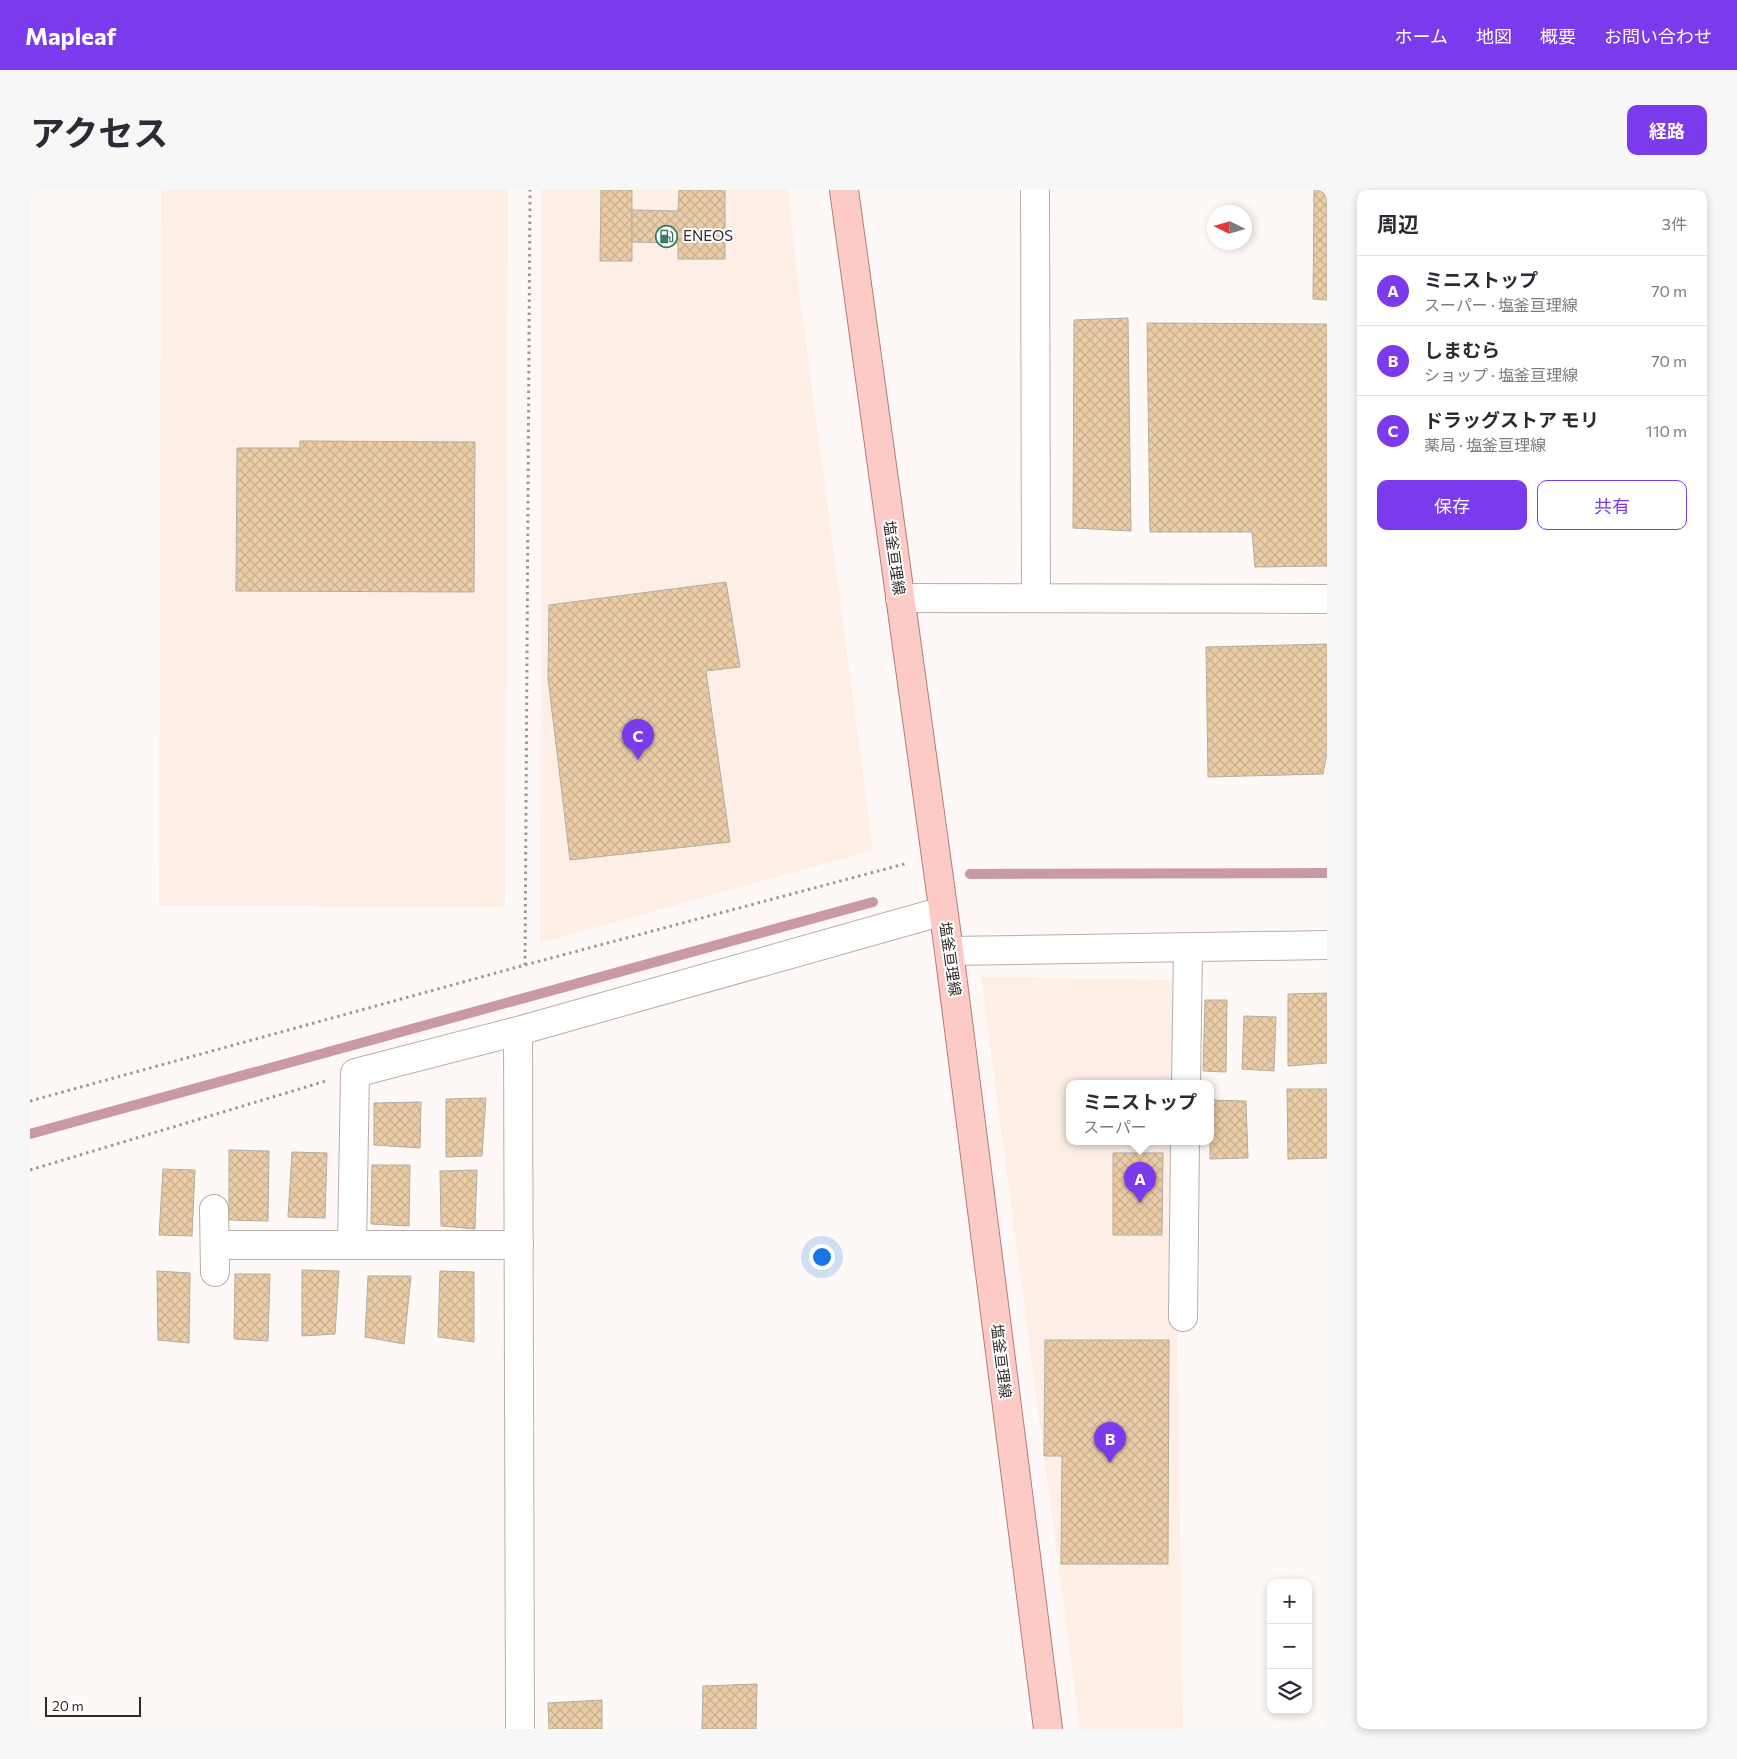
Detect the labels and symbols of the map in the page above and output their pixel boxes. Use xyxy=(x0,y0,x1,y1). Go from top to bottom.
north arrow xyxy=(1207,205,1252,250)
fuel station icon: ENEOS xyxy=(655,224,679,248)
place label: ENEOS xyxy=(683,226,733,244)
street label: 塩釜亘理線 xyxy=(881,519,909,596)
pin: C xyxy=(622,719,654,760)
street label: 塩釜亘理線 xyxy=(937,920,965,997)
pin: A xyxy=(1124,1162,1156,1203)
your location xyxy=(809,1244,835,1270)
street label: 塩釜亘理線 xyxy=(988,1323,1015,1399)
pin: B xyxy=(1094,1422,1126,1463)
scale bar xyxy=(45,1694,141,1717)

